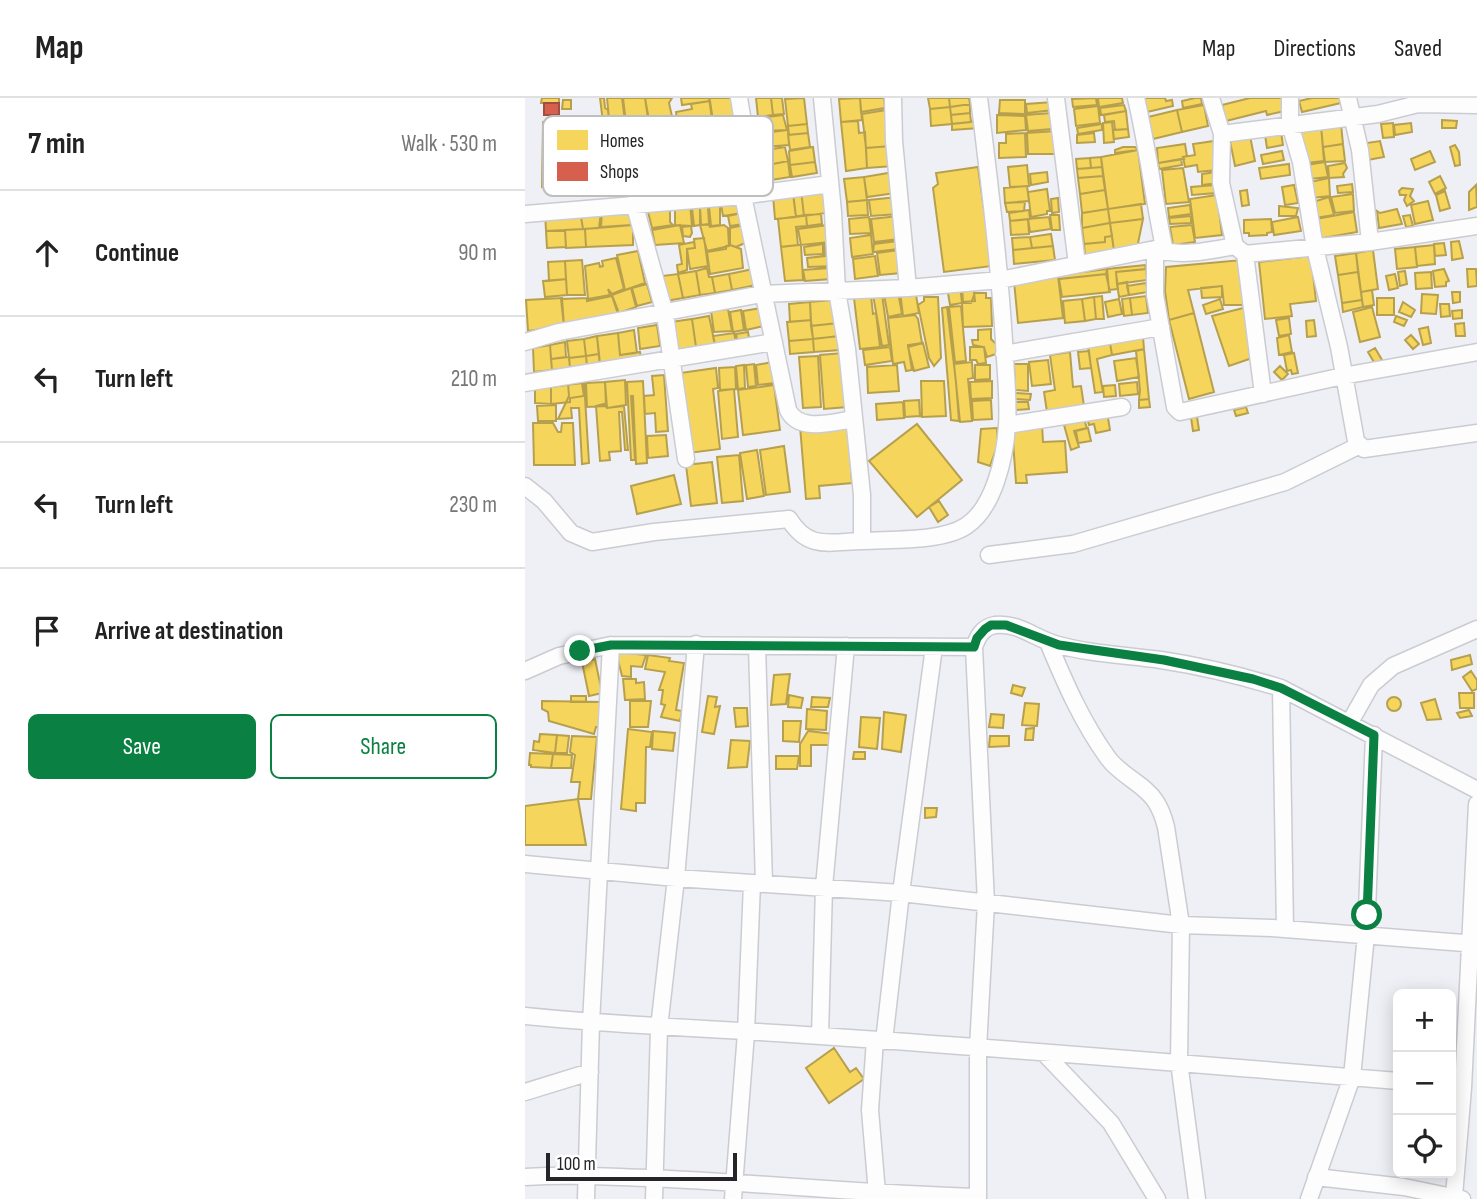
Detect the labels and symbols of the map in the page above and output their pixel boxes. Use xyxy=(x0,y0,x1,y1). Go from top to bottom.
legend xyxy=(543,116,773,196)
text: Homes xyxy=(600,130,644,153)
text: Shops xyxy=(600,161,639,184)
route end xyxy=(564,635,595,666)
route start xyxy=(1351,899,1382,930)
scale bar xyxy=(546,1150,737,1182)

